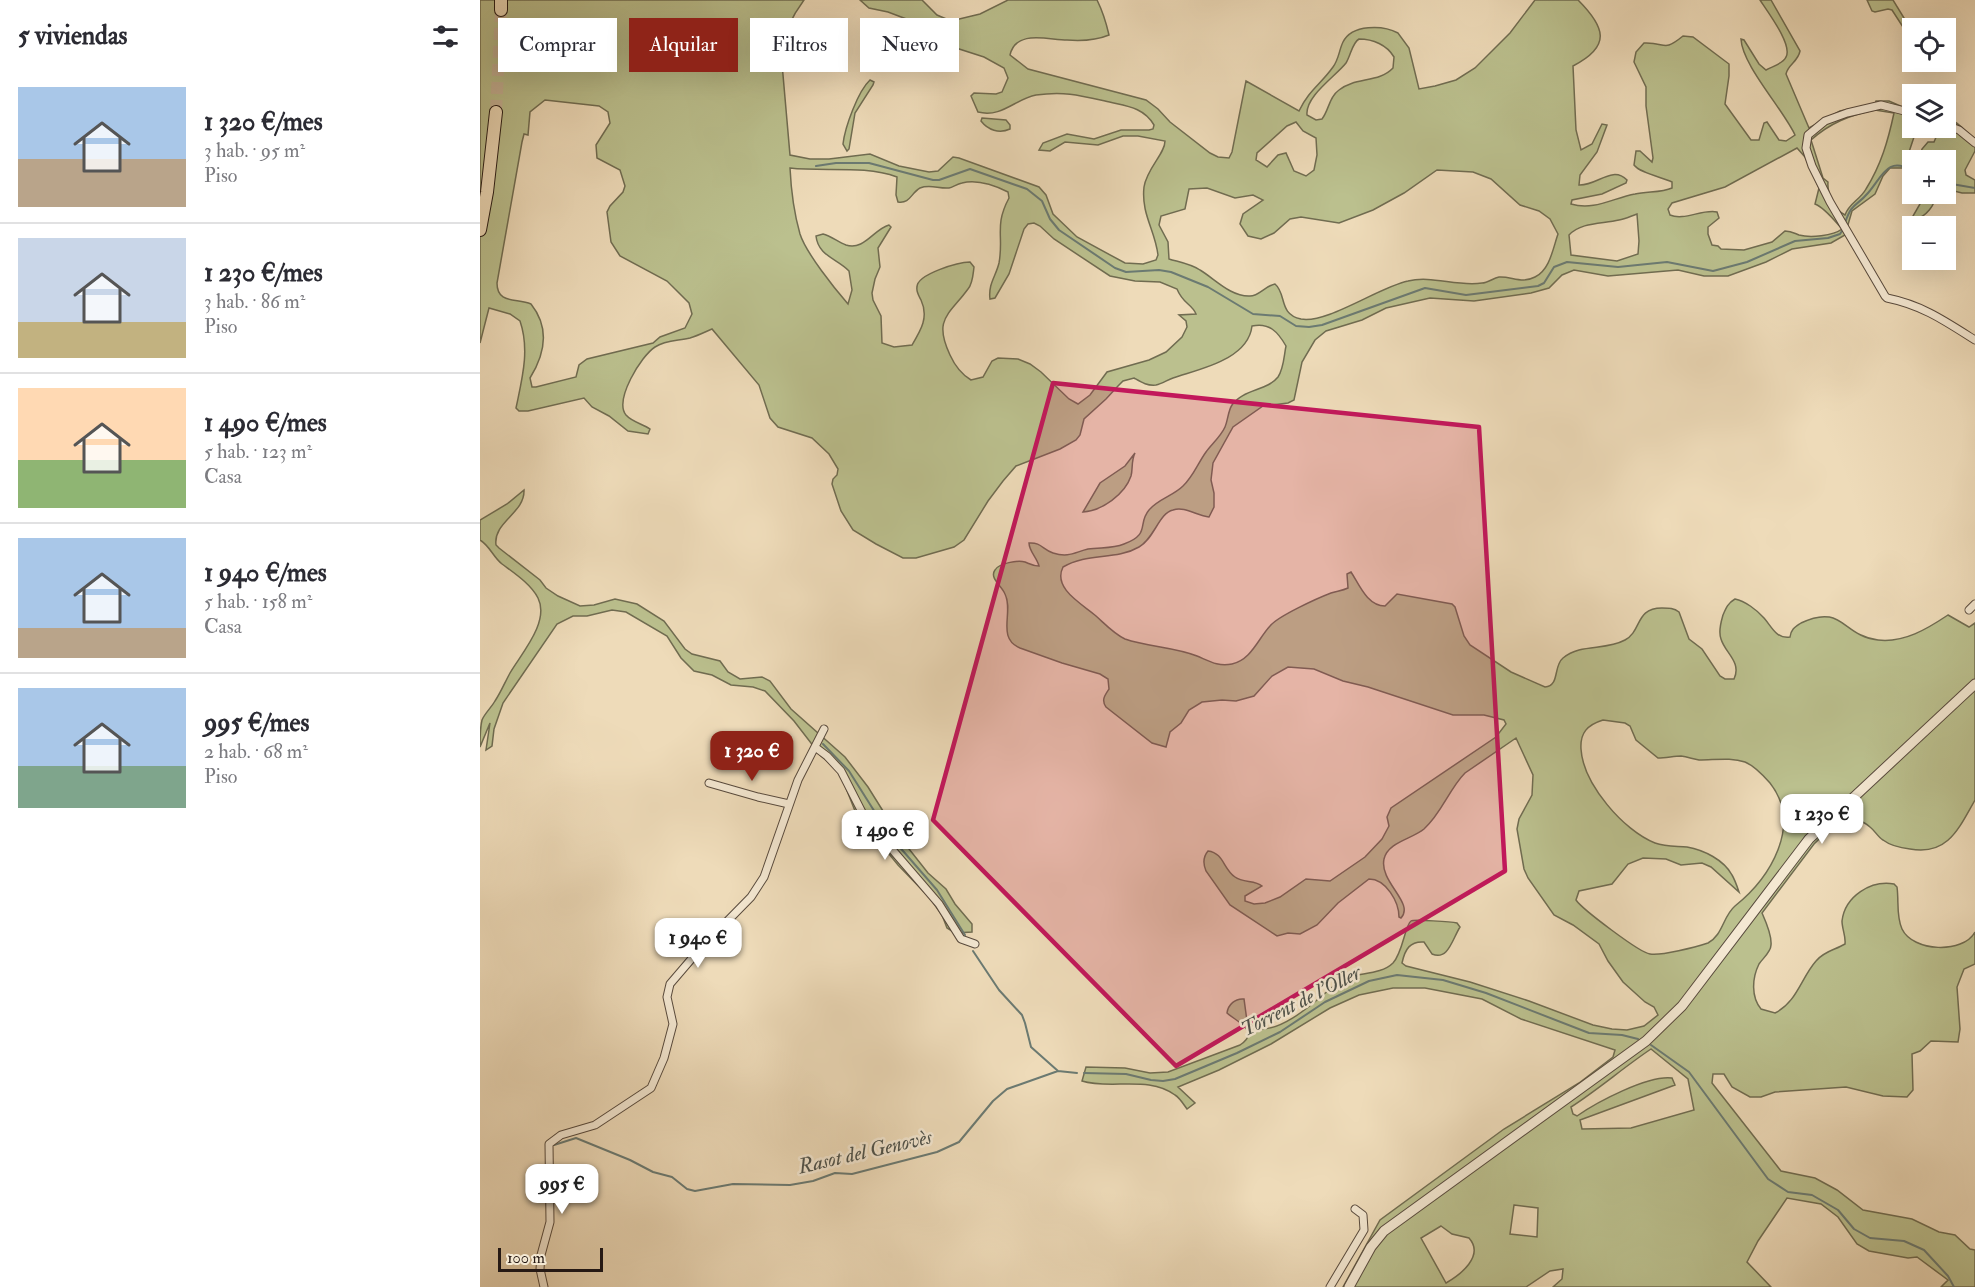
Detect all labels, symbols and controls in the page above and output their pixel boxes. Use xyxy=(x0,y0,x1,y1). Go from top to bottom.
chip: Comprar xyxy=(498,18,617,72)
chip: Alquilar xyxy=(629,18,738,72)
chip: Filtros xyxy=(750,18,848,72)
chip: Nuevo xyxy=(860,18,959,72)
map controls xyxy=(1902,18,1956,270)
button: locate xyxy=(1902,18,1956,72)
text: 5 viviendas xyxy=(18,20,128,52)
icon: filters xyxy=(429,20,462,53)
button: layers xyxy=(1902,84,1956,138)
text: 1 320 €/mes xyxy=(204,106,323,138)
icon: home xyxy=(66,111,138,183)
text: 3 hab. · 95 m² xyxy=(204,138,305,163)
button: + xyxy=(1902,150,1956,204)
text: Piso xyxy=(204,163,237,188)
button: − xyxy=(1902,216,1956,270)
text: 1 230 €/mes xyxy=(204,257,323,289)
icon: home xyxy=(66,262,138,334)
text: 3 hab. · 86 m² xyxy=(204,289,305,314)
text: Piso xyxy=(204,314,237,339)
text: 1 490 €/mes xyxy=(204,407,327,439)
icon: home xyxy=(66,412,138,484)
text: 5 hab. · 123 m² xyxy=(204,439,312,464)
text: Casa xyxy=(204,464,242,489)
text: 1 940 €/mes xyxy=(204,557,327,589)
icon: home xyxy=(66,562,138,634)
text: 5 hab. · 158 m² xyxy=(204,589,312,614)
text: Casa xyxy=(204,614,242,639)
text: 995 €/mes xyxy=(204,707,309,739)
icon: home xyxy=(66,712,138,784)
pin: 1 320 € xyxy=(697,731,807,782)
text: 1 320 € xyxy=(724,738,780,763)
text: 2 hab. · 68 m² xyxy=(204,739,308,764)
text: Piso xyxy=(204,764,237,789)
pin: 1 230 € xyxy=(1767,794,1877,845)
text: 1 230 € xyxy=(1794,801,1850,826)
pin: 1 490 € xyxy=(830,810,940,861)
text: 1 490 € xyxy=(856,817,914,842)
pin: 1 940 € xyxy=(643,918,753,969)
text: 1 940 € xyxy=(669,925,727,950)
water label: Torrent de l'Oller xyxy=(1236,959,1367,1043)
water label: Rasot del Genovès xyxy=(795,1123,936,1181)
pin: 995 € xyxy=(520,1164,604,1215)
text: 995 € xyxy=(539,1171,585,1196)
scale bar xyxy=(498,1245,603,1272)
text: 100 m xyxy=(507,1248,545,1268)

